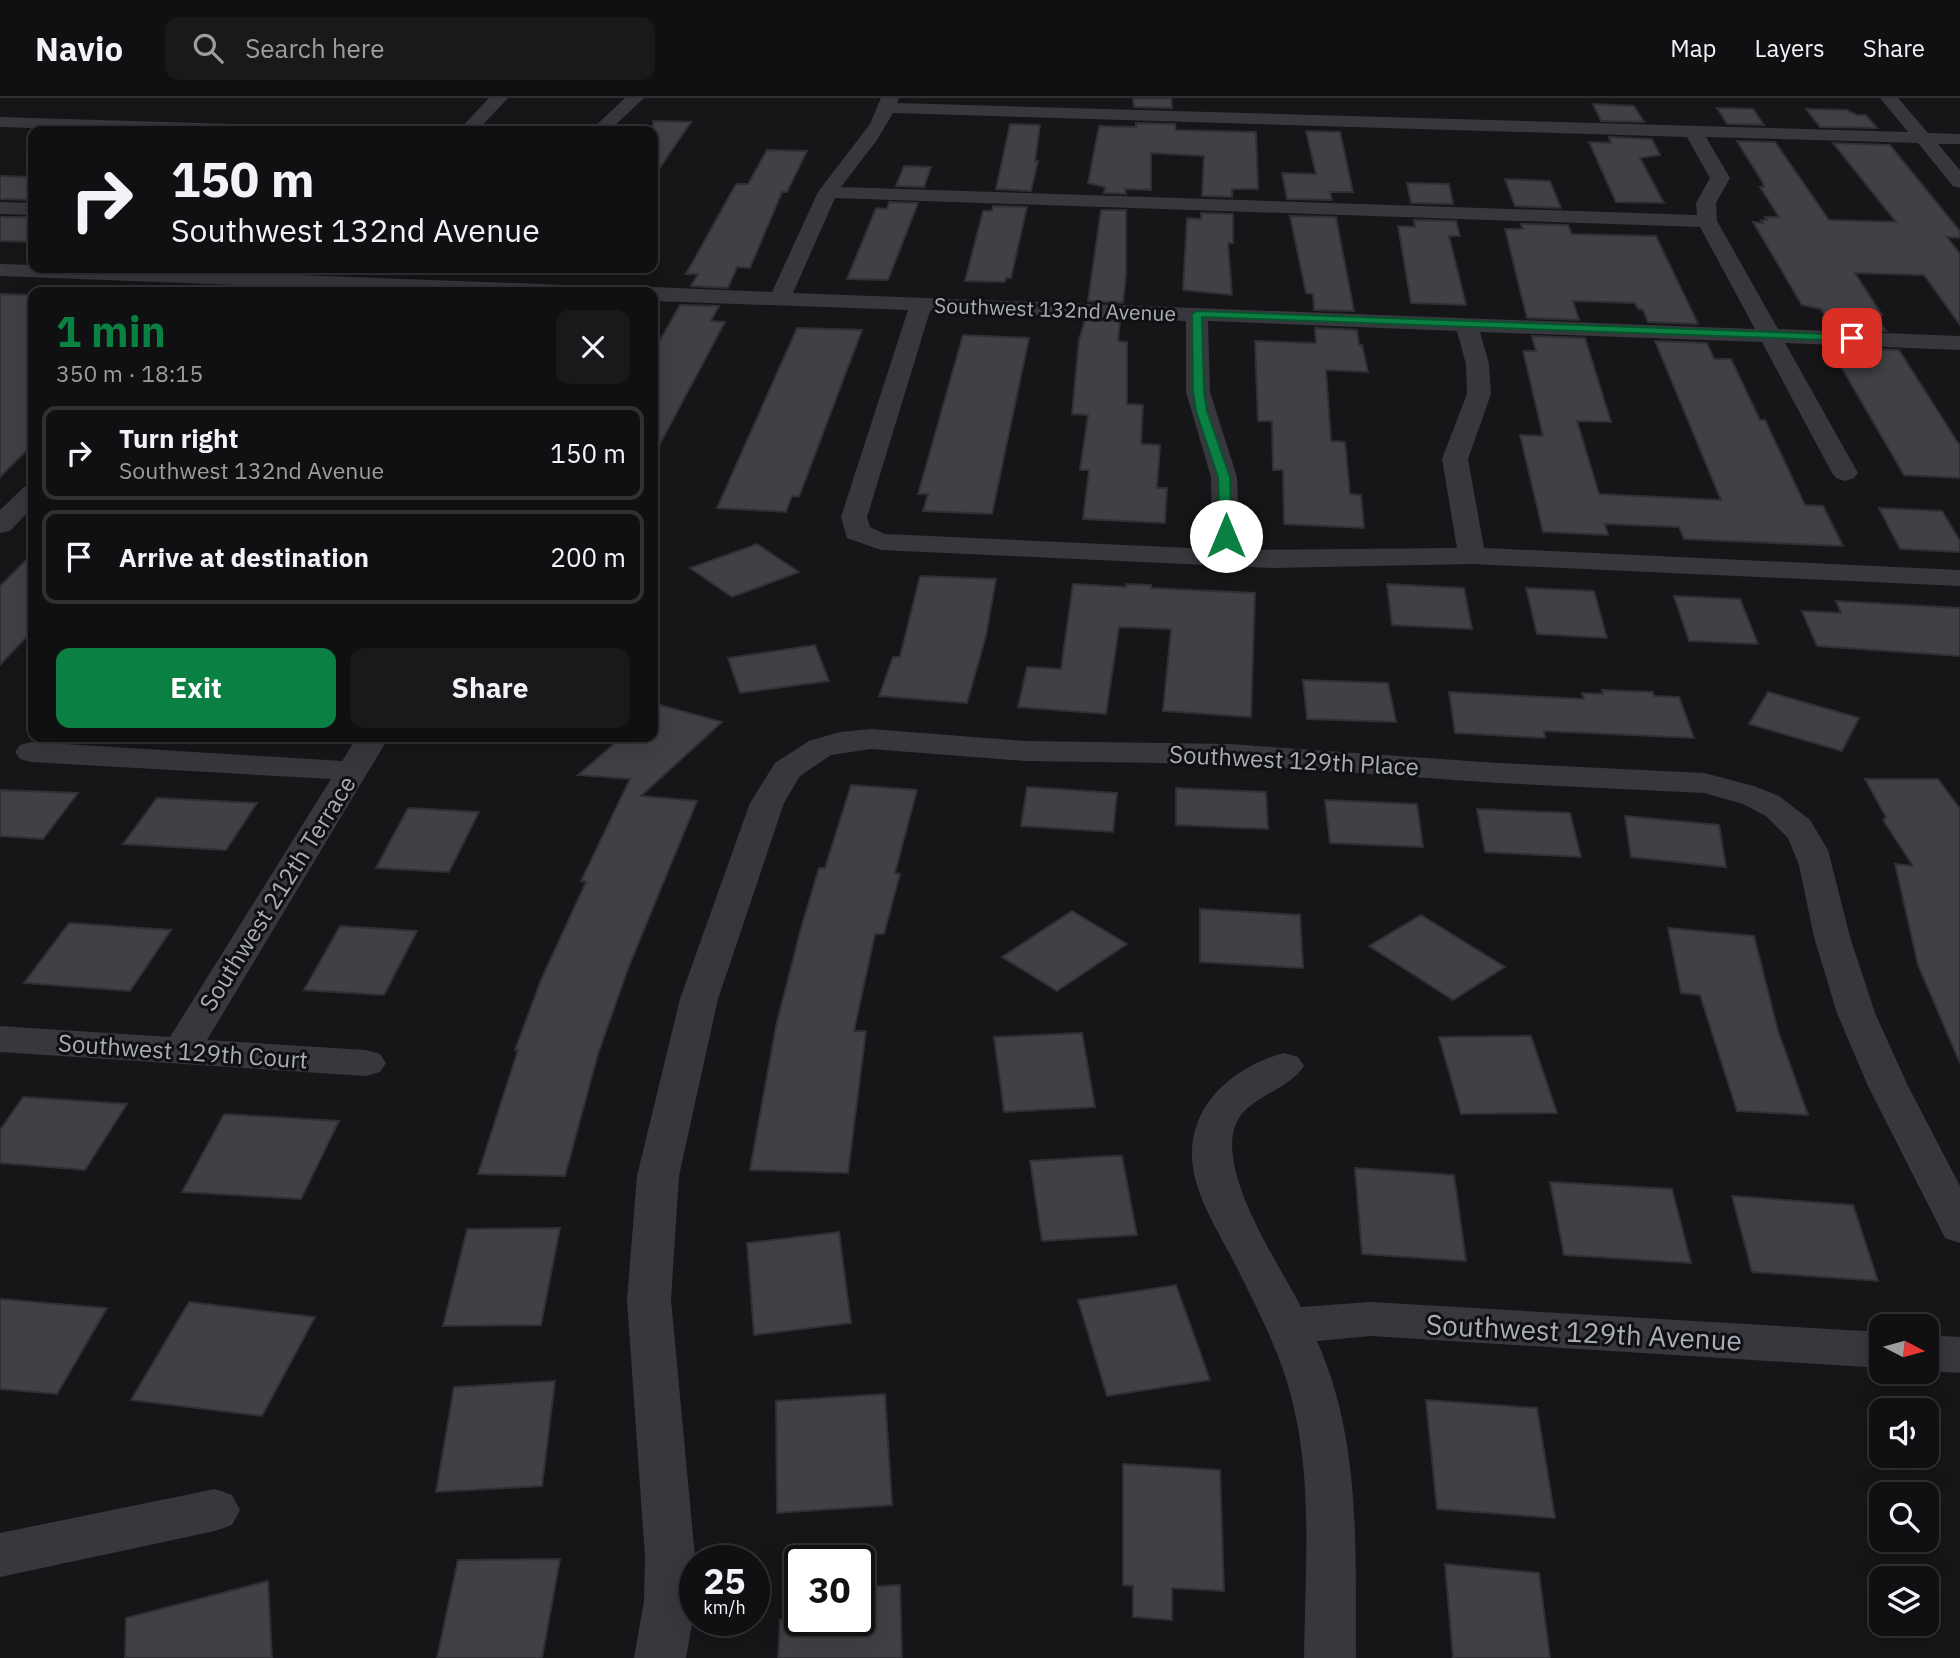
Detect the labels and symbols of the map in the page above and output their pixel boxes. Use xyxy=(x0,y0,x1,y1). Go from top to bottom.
street label: Southwest 132nd Avenue xyxy=(934,291,1176,327)
pin xyxy=(1822,308,1882,368)
position arrow xyxy=(1189,499,1263,573)
street label: Southwest 129th Place xyxy=(1168,737,1420,783)
street label: Southwest 212th Terrace xyxy=(191,769,363,1017)
street label: Southwest 129th Court xyxy=(57,1026,309,1076)
street label: Southwest 129th Avenue xyxy=(1425,1305,1743,1359)
north arrow xyxy=(1869,1314,1939,1384)
speed limit sign: 30 xyxy=(784,1545,875,1636)

